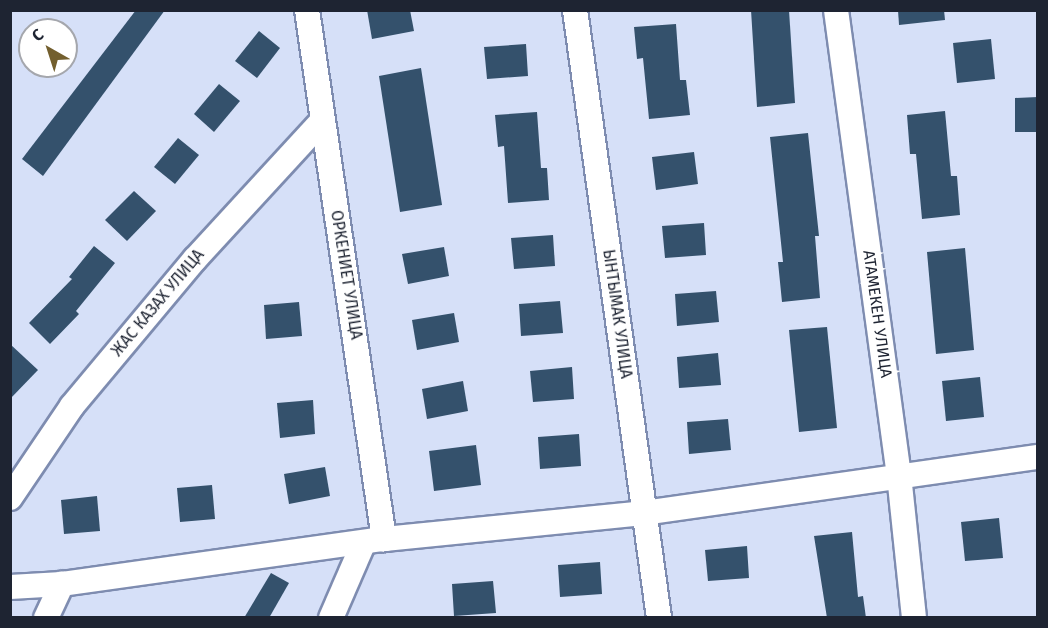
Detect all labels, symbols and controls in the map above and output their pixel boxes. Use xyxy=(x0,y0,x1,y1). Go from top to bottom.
north arrow xyxy=(18,18,78,78)
text: С xyxy=(28,25,47,45)
street label: ОРКЕНИЕТ УЛИЦА xyxy=(326,209,366,341)
street label: ЖАС КАЗАХ УЛИЦА xyxy=(108,246,208,360)
street label: ЫНТЫМАК УЛИЦА xyxy=(598,248,636,380)
street label: АТАМЕКЕН УЛИЦА xyxy=(859,249,895,379)

